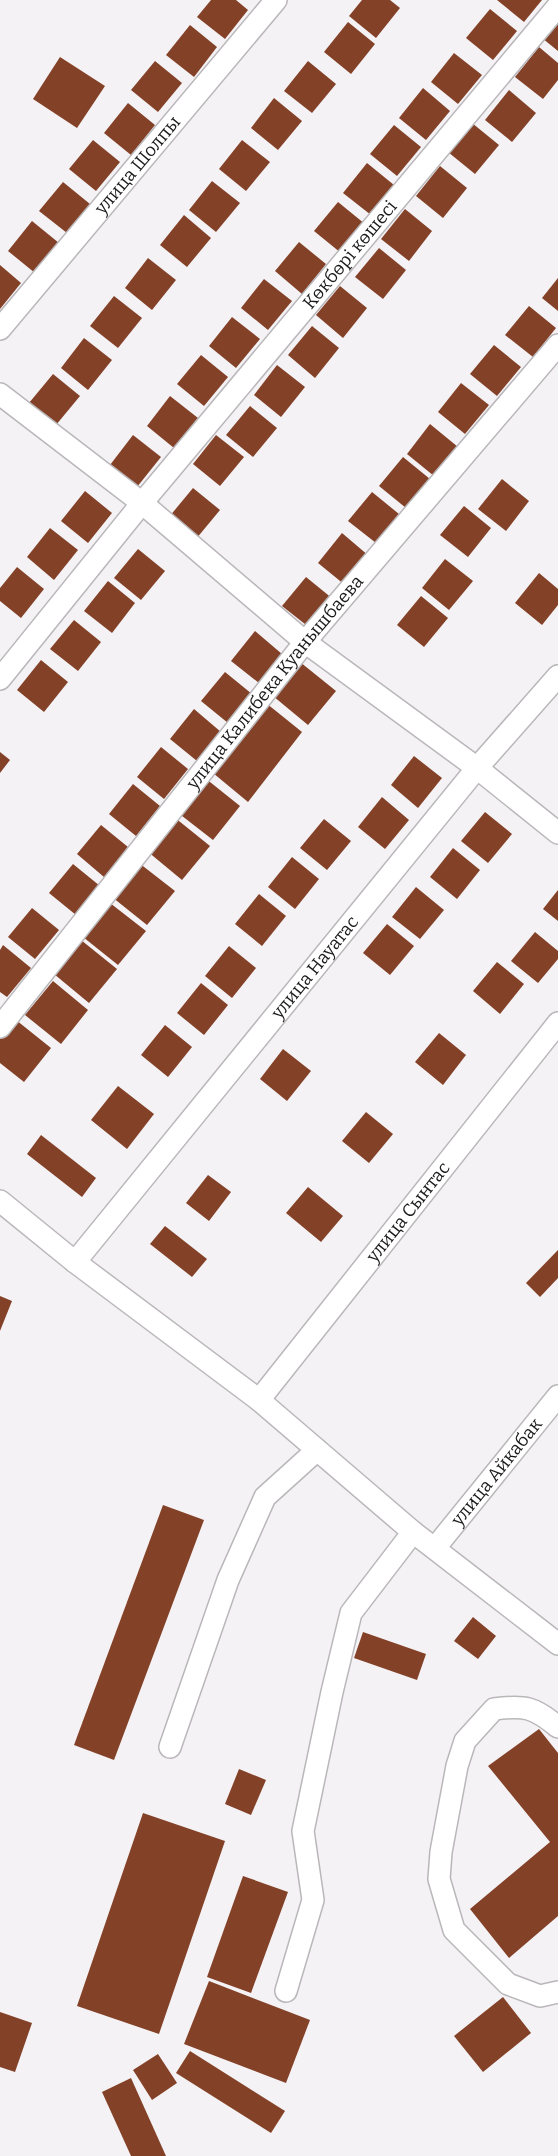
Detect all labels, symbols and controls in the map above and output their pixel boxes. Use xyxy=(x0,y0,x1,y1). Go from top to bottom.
street label: улица Шолпы xyxy=(89,111,185,220)
street label: Көкбөрі көшесі xyxy=(298,196,402,313)
street label: улица Калибека Куанышбаева xyxy=(181,571,368,794)
street label: улица Науатас xyxy=(266,911,363,1024)
street label: улица Сынтас xyxy=(361,1157,455,1267)
street label: улица Айкабак xyxy=(446,1413,547,1531)

